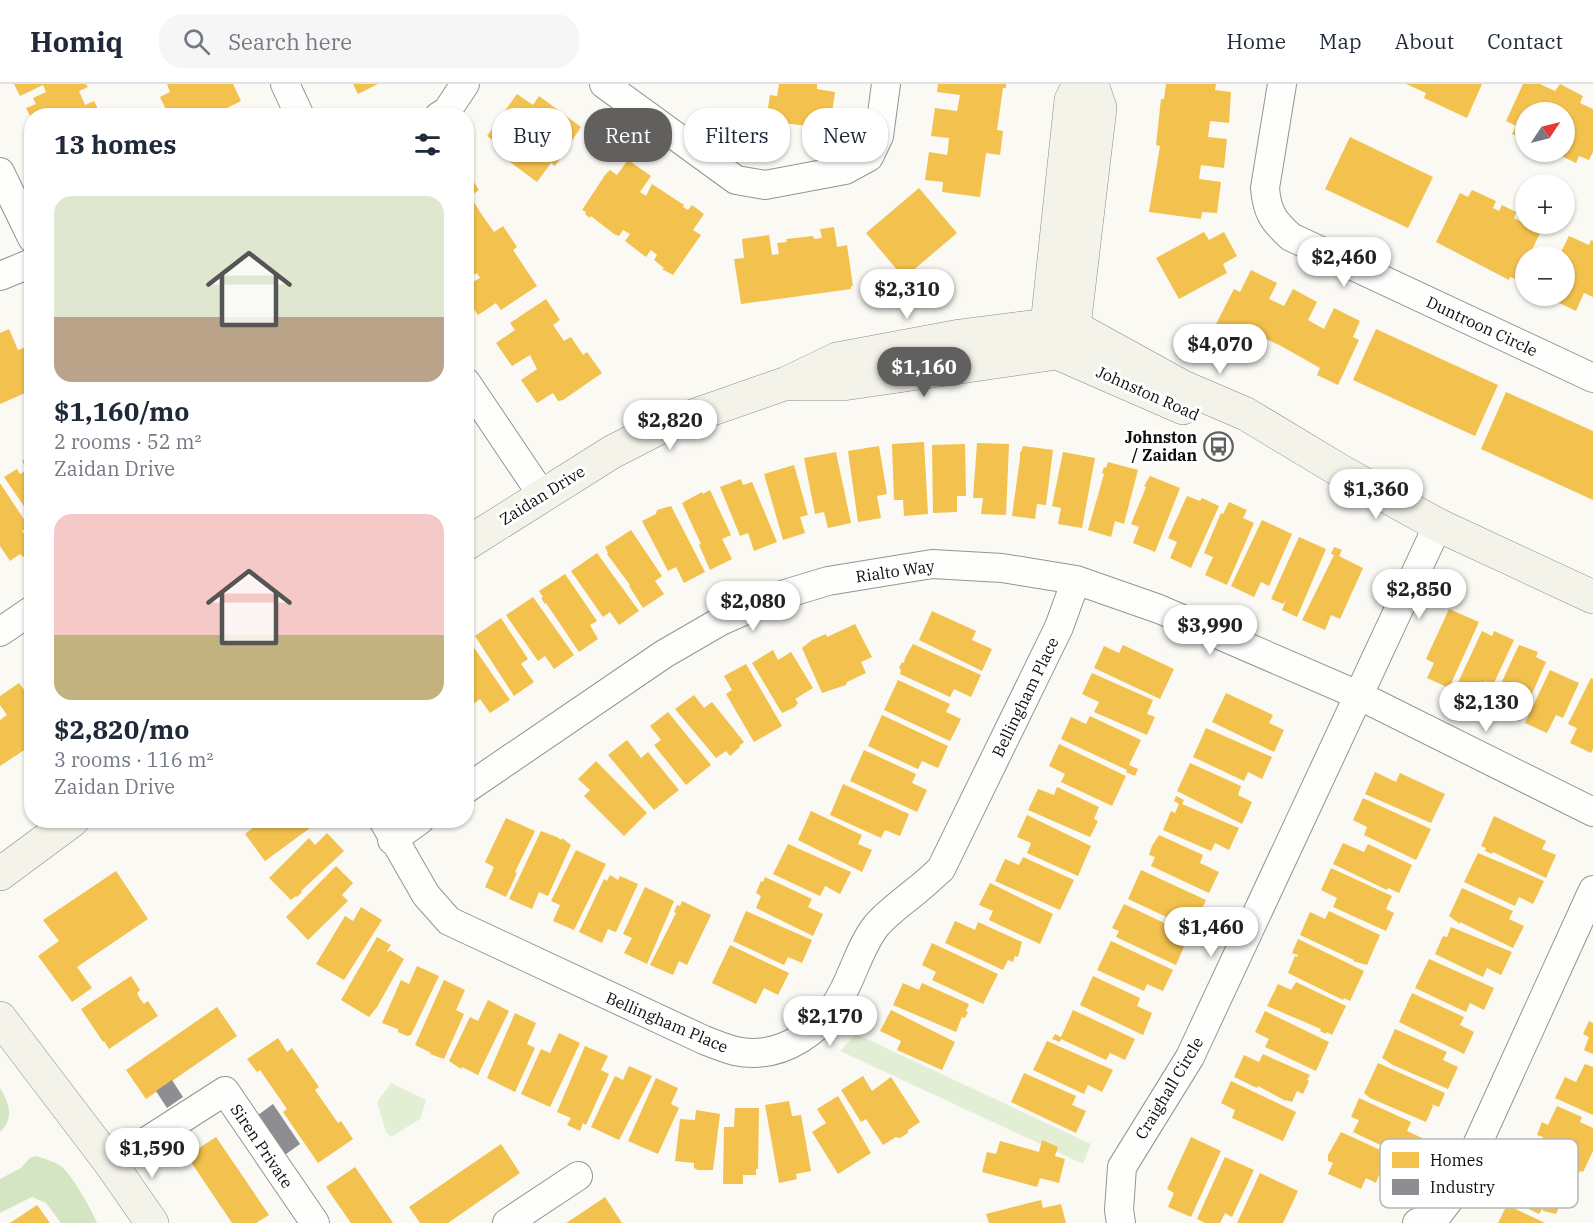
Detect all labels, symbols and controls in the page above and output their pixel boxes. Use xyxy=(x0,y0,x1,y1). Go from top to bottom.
search box xyxy=(159,14,579,68)
text: Homiq xyxy=(30,23,123,60)
icon: search xyxy=(180,25,213,58)
text: Search here xyxy=(228,27,352,56)
text: Home xyxy=(1226,27,1286,55)
text: Map xyxy=(1319,27,1362,55)
text: About xyxy=(1395,27,1454,55)
text: Contact xyxy=(1487,27,1563,55)
north arrow xyxy=(1515,102,1575,162)
map controls xyxy=(1515,102,1575,306)
chip: Buy xyxy=(492,108,572,162)
chip: Rent xyxy=(584,108,672,162)
chip: Filters xyxy=(684,108,790,162)
chip: New xyxy=(802,108,888,162)
text: 13 homes xyxy=(54,127,176,161)
icon: filters xyxy=(411,128,444,161)
button: + xyxy=(1515,174,1575,234)
icon: home xyxy=(195,235,303,343)
pin: $2,460 xyxy=(1295,237,1393,288)
text: $2,460 xyxy=(1311,243,1377,270)
button: − xyxy=(1515,246,1575,306)
pin: $2,310 xyxy=(858,269,956,320)
text: $2,310 xyxy=(874,275,940,302)
street label: Duntroon Circle xyxy=(1423,291,1541,361)
pin: $4,070 xyxy=(1171,324,1269,375)
text: $4,070 xyxy=(1187,330,1253,357)
pin: $1,160 xyxy=(875,347,973,398)
text: $1,160 xyxy=(891,353,957,380)
street label: Johnston Road xyxy=(1093,361,1203,425)
text: $1,160/mo xyxy=(54,394,189,428)
pin: $2,820 xyxy=(621,400,719,451)
text: $2,820 xyxy=(637,406,703,433)
place label: Johnston / Zaidan xyxy=(1125,427,1197,465)
text: 2 rooms · 52 m² xyxy=(54,428,201,455)
bus stop icon: Johnston / Zaidan xyxy=(1202,430,1234,462)
text: Zaidan Drive xyxy=(54,455,175,482)
street label: Zaidan Drive xyxy=(496,461,588,529)
pin: $1,360 xyxy=(1327,469,1425,520)
text: $1,360 xyxy=(1343,475,1409,502)
icon: home xyxy=(195,553,303,661)
street label: Rialto Way xyxy=(854,556,936,586)
pin: $2,850 xyxy=(1370,569,1468,620)
text: $2,850 xyxy=(1386,575,1452,602)
pin: $2,080 xyxy=(704,581,802,632)
text: $2,080 xyxy=(720,587,786,614)
pin: $3,990 xyxy=(1161,605,1259,656)
text: $3,990 xyxy=(1177,611,1243,638)
street label: Bellingham Place xyxy=(987,634,1063,760)
pin: $2,130 xyxy=(1437,682,1535,733)
text: $2,130 xyxy=(1453,688,1519,715)
text: $2,820/mo xyxy=(54,712,189,746)
text: 3 rooms · 116 m² xyxy=(54,746,213,773)
text: Zaidan Drive xyxy=(54,773,175,800)
pin: $1,460 xyxy=(1162,907,1260,958)
text: $1,460 xyxy=(1178,913,1244,940)
street label: Bellingham Place xyxy=(603,987,731,1057)
pin: $2,170 xyxy=(781,996,879,1047)
text: $2,170 xyxy=(797,1002,863,1029)
street label: Craighall Circle xyxy=(1131,1033,1207,1143)
street label: Siren Private xyxy=(227,1100,297,1192)
pin: $1,590 xyxy=(103,1128,201,1179)
text: $1,590 xyxy=(119,1134,185,1161)
legend xyxy=(1380,1139,1578,1208)
text: Homes xyxy=(1430,1150,1483,1170)
text: Industry xyxy=(1430,1177,1495,1197)

